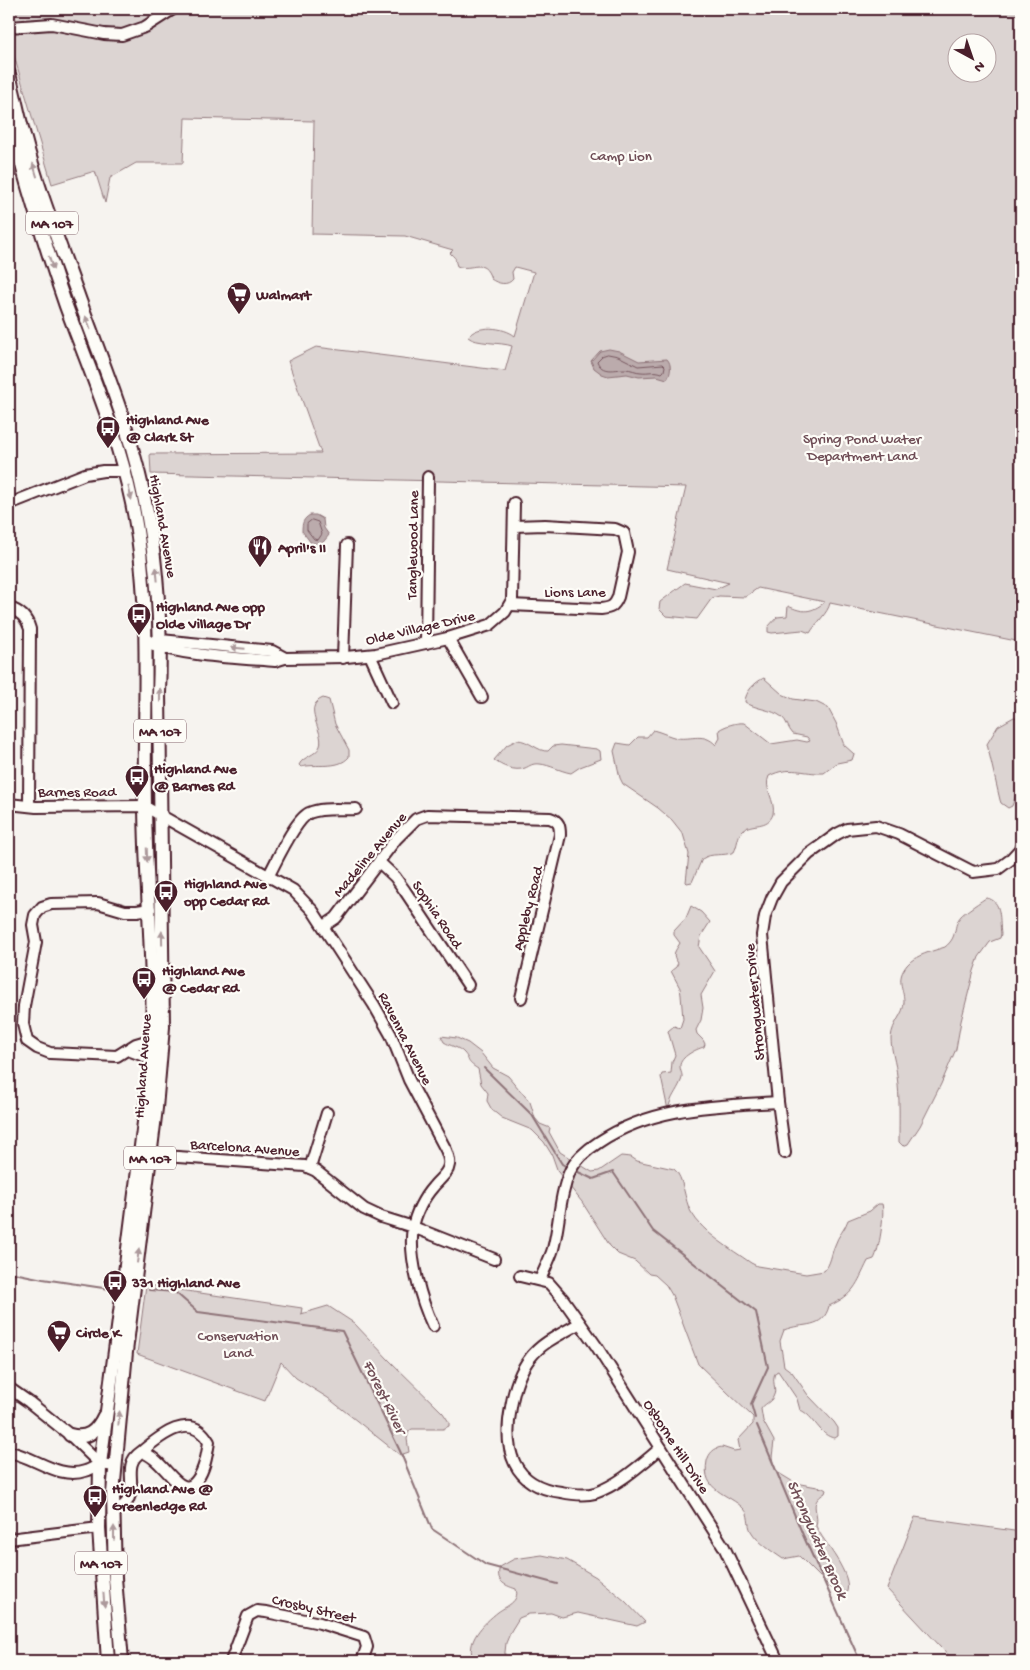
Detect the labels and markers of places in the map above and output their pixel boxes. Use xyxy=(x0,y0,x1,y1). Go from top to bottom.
supermarket icon: Walmart xyxy=(226,281,252,315)
place label: Walmart xyxy=(255,287,313,305)
place label: Highland Ave @ Clark St xyxy=(126,412,210,447)
bus stop icon: Highland Ave @ Clark St xyxy=(95,415,121,449)
restaurant icon: April's II xyxy=(247,534,273,568)
place label: April's II xyxy=(277,540,327,558)
place label: Highland Ave opp Olde Village Dr xyxy=(156,599,265,634)
bus stop icon: Highland Ave opp Olde Village Dr xyxy=(126,602,152,636)
place label: Highland Ave @ Barnes Rd xyxy=(154,761,238,796)
bus stop icon: Highland Ave @ Barnes Rd xyxy=(124,764,150,798)
place label: Highland Ave opp Cedar Rd xyxy=(183,876,271,911)
bus stop icon: Highland Ave opp Cedar Rd xyxy=(153,879,179,913)
place label: Highland Ave @ Cedar Rd xyxy=(162,963,246,998)
bus stop icon: Highland Ave @ Cedar Rd xyxy=(131,966,157,1000)
bus stop icon: 331 Highland Ave xyxy=(102,1269,128,1303)
place label: 331 Highland Ave xyxy=(131,1275,241,1293)
supermarket icon: Circle K xyxy=(46,1319,72,1353)
place label: Circle K xyxy=(75,1325,122,1343)
place label: Highland Ave @ Greenledge Rd xyxy=(112,1481,213,1516)
bus stop icon: Highland Ave @ Greenledge Rd xyxy=(82,1484,108,1518)

